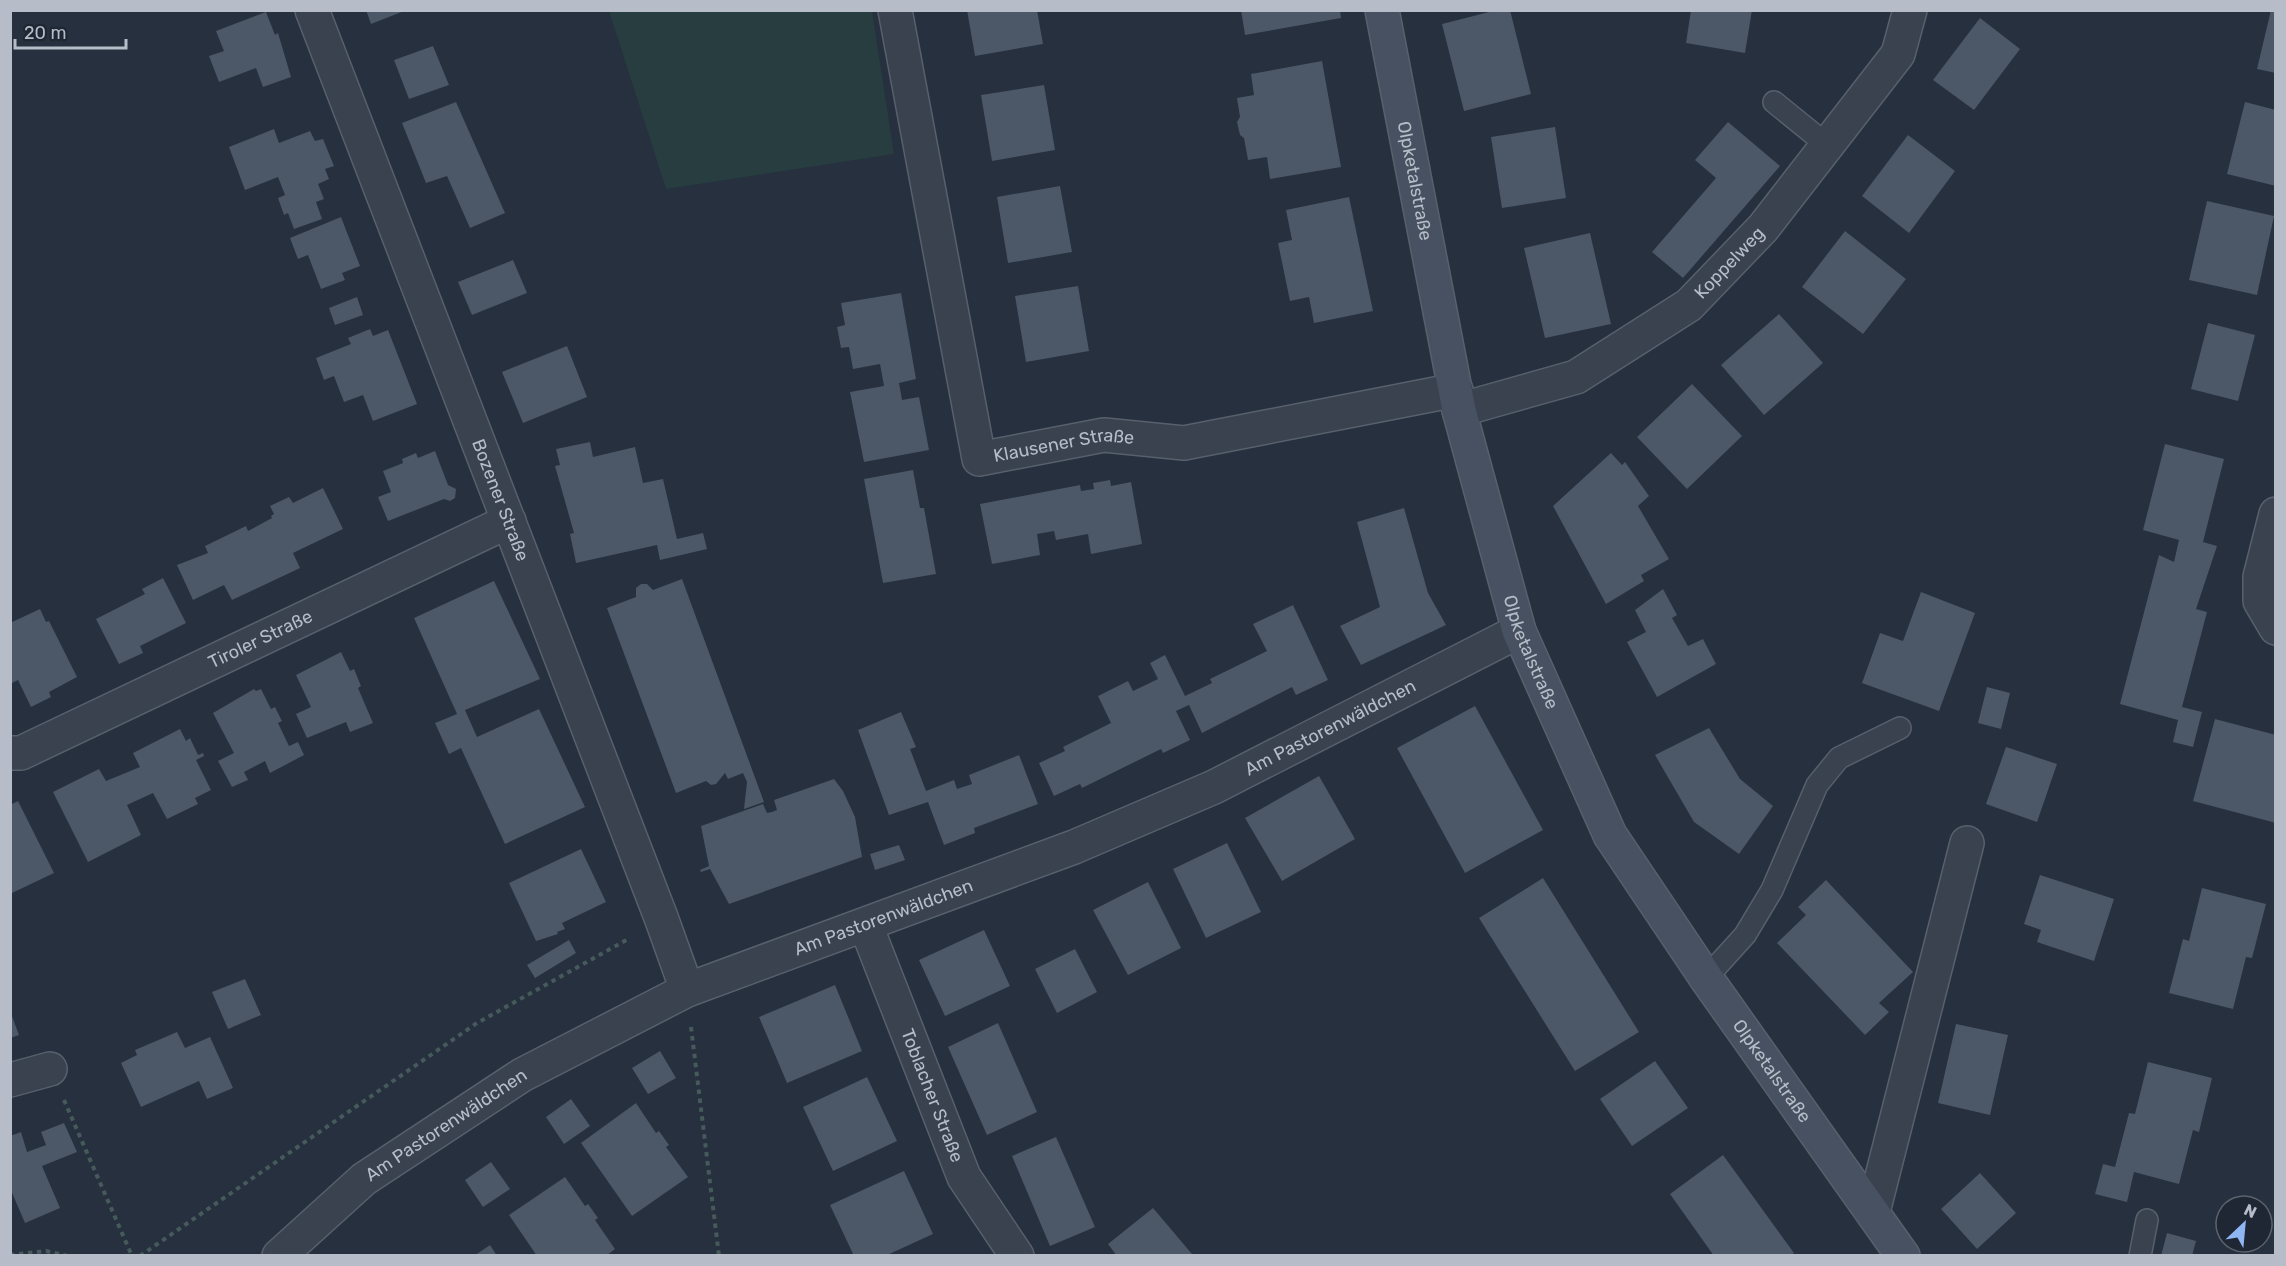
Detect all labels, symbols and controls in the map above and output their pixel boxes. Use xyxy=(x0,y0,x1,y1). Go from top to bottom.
scale bar xyxy=(15,12,126,50)
text: 20 m xyxy=(24,22,66,44)
street label: Olpketalstraße xyxy=(1393,119,1437,242)
street label: Koppelweg xyxy=(1690,222,1769,304)
street label: Klausener Straße xyxy=(992,424,1135,467)
street label: Bozener Straße xyxy=(467,436,534,564)
street label: Olpketalstraße xyxy=(1499,593,1563,712)
street label: Tiroler Straße xyxy=(205,605,316,673)
street label: Am Pastorenwäldchen xyxy=(1241,675,1420,780)
street label: Am Pastorenwäldchen xyxy=(791,874,976,960)
street label: Olpketalstraße xyxy=(1728,1015,1816,1127)
street label: Toblacher Straße xyxy=(896,1026,968,1165)
street label: Am Pastorenwäldchen xyxy=(361,1064,531,1186)
north arrow xyxy=(2214,1194,2274,1254)
text: N xyxy=(2241,1200,2260,1222)

